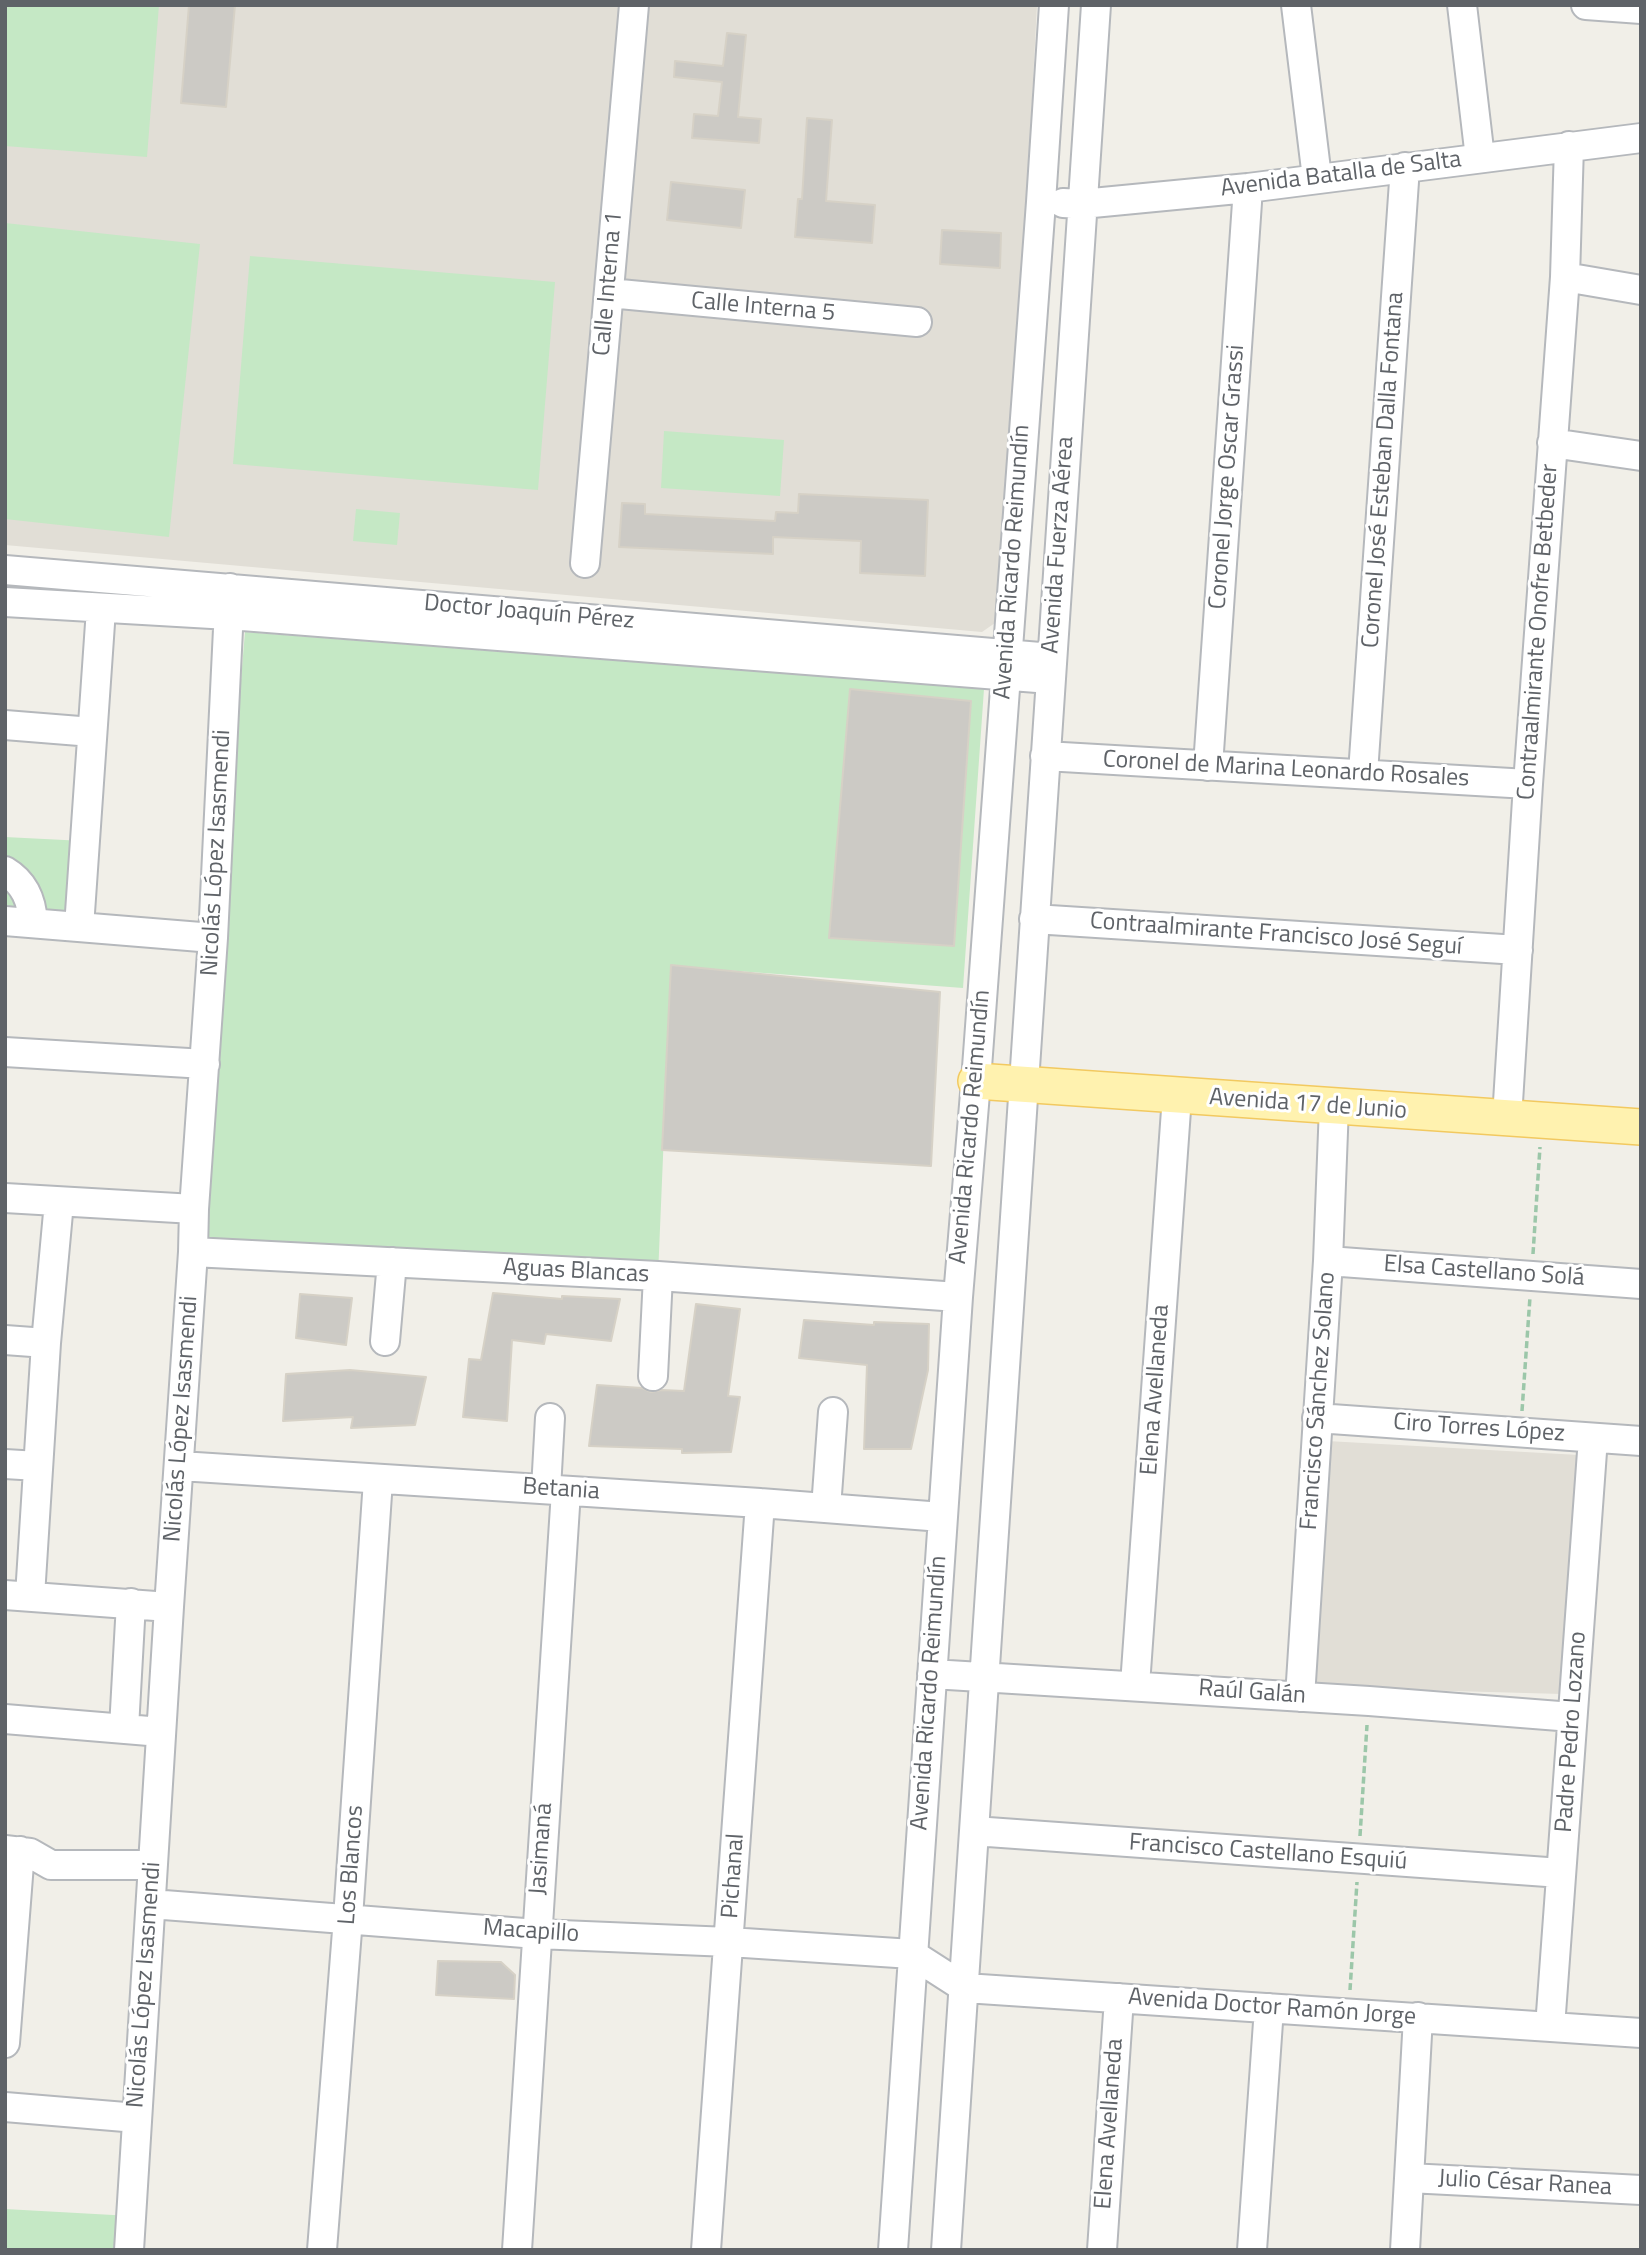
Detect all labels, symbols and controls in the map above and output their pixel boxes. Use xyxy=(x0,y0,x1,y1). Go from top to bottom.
street label: Avenida Batalla de Salta xyxy=(1219,146,1463,204)
street label: Calle Interna 1 xyxy=(588,211,630,357)
street label: Calle Interna 5 xyxy=(690,287,836,329)
street label: Coronel José Esteban Dalla Fontana xyxy=(1357,291,1411,649)
street label: Coronel Jorge Oscar Grassi xyxy=(1204,344,1252,610)
street label: Avenida Ricardo Reimundín xyxy=(989,424,1037,700)
street label: Avenida Fuerza Aérea xyxy=(1037,435,1081,655)
street label: Contraalmirante Onofre Betbeder xyxy=(1513,463,1565,801)
street label: Doctor Joaquín Pérez xyxy=(423,589,635,637)
street label: Nicolás López Isasmendi xyxy=(196,729,238,977)
street label: Coronel de Marina Leonardo Rosales xyxy=(1102,746,1470,794)
street label: Contraalmirante Francisco José Seguí xyxy=(1089,908,1463,962)
street label: Avenida Ricardo Reimundín xyxy=(945,989,997,1265)
street label: Avenida 17 de Junio xyxy=(1208,1084,1408,1126)
street label: Elsa Castellano Solá xyxy=(1383,1251,1585,1293)
street label: Aguas Blancas xyxy=(502,1254,650,1290)
street label: Francisco Sánchez Solano xyxy=(1296,1271,1342,1531)
street label: Nicolás López Isasmendi xyxy=(159,1295,205,1543)
street label: Elena Avellaneda xyxy=(1136,1304,1176,1476)
street label: Ciro Torres López xyxy=(1392,1409,1566,1449)
street label: Betania xyxy=(521,1473,601,1507)
street label: Avenida Ricardo Reimundín xyxy=(906,1555,954,1831)
street label: Padre Pedro Lozano xyxy=(1551,1630,1593,1834)
street label: Raúl Galán xyxy=(1197,1675,1307,1711)
street label: Jasimaná xyxy=(524,1802,560,1896)
street label: Los Blancos xyxy=(333,1804,371,1926)
street label: Francisco Castellano Esquiú xyxy=(1128,1829,1408,1877)
street label: Pichanal xyxy=(717,1832,751,1920)
street label: Nicolás López Isasmendi xyxy=(122,1861,168,2109)
street label: Macapillo xyxy=(482,1914,580,1950)
street label: Avenida Doctor Ramón Jorge xyxy=(1127,1984,1417,2032)
street label: Elena Avellaneda xyxy=(1090,2038,1130,2210)
street label: Julio César Ranea xyxy=(1437,2165,1613,2203)

